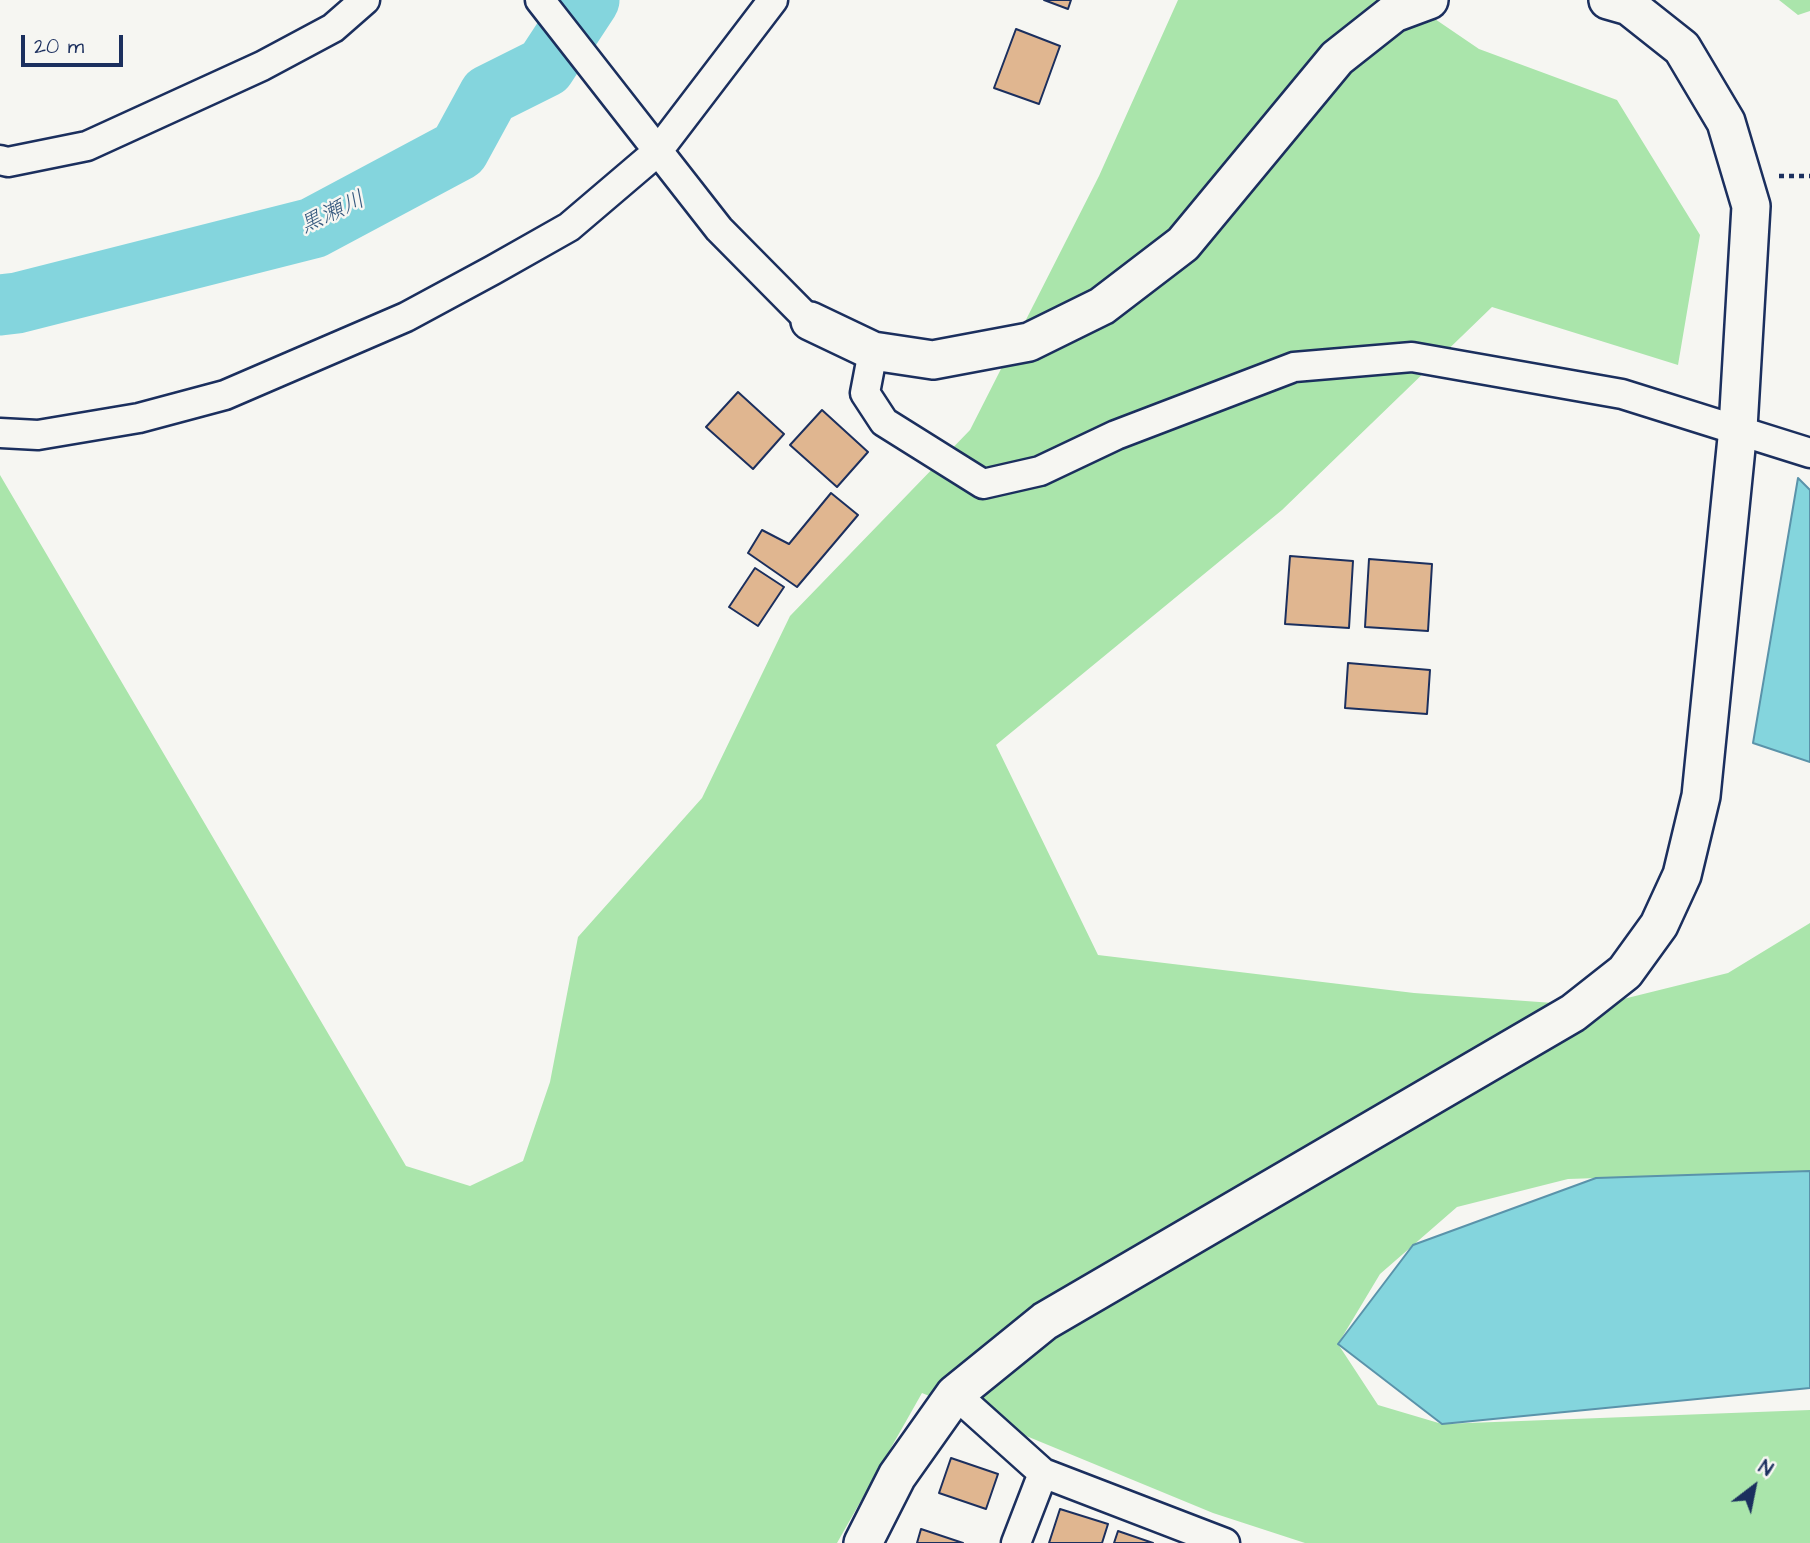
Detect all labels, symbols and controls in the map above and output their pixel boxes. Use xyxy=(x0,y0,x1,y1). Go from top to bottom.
scale bar xyxy=(24,21,126,65)
text: 20 m xyxy=(34,32,84,61)
water label: 黒瀬川 xyxy=(296,187,370,241)
north arrow xyxy=(1719,1452,1789,1522)
text: N xyxy=(1753,1454,1778,1483)

